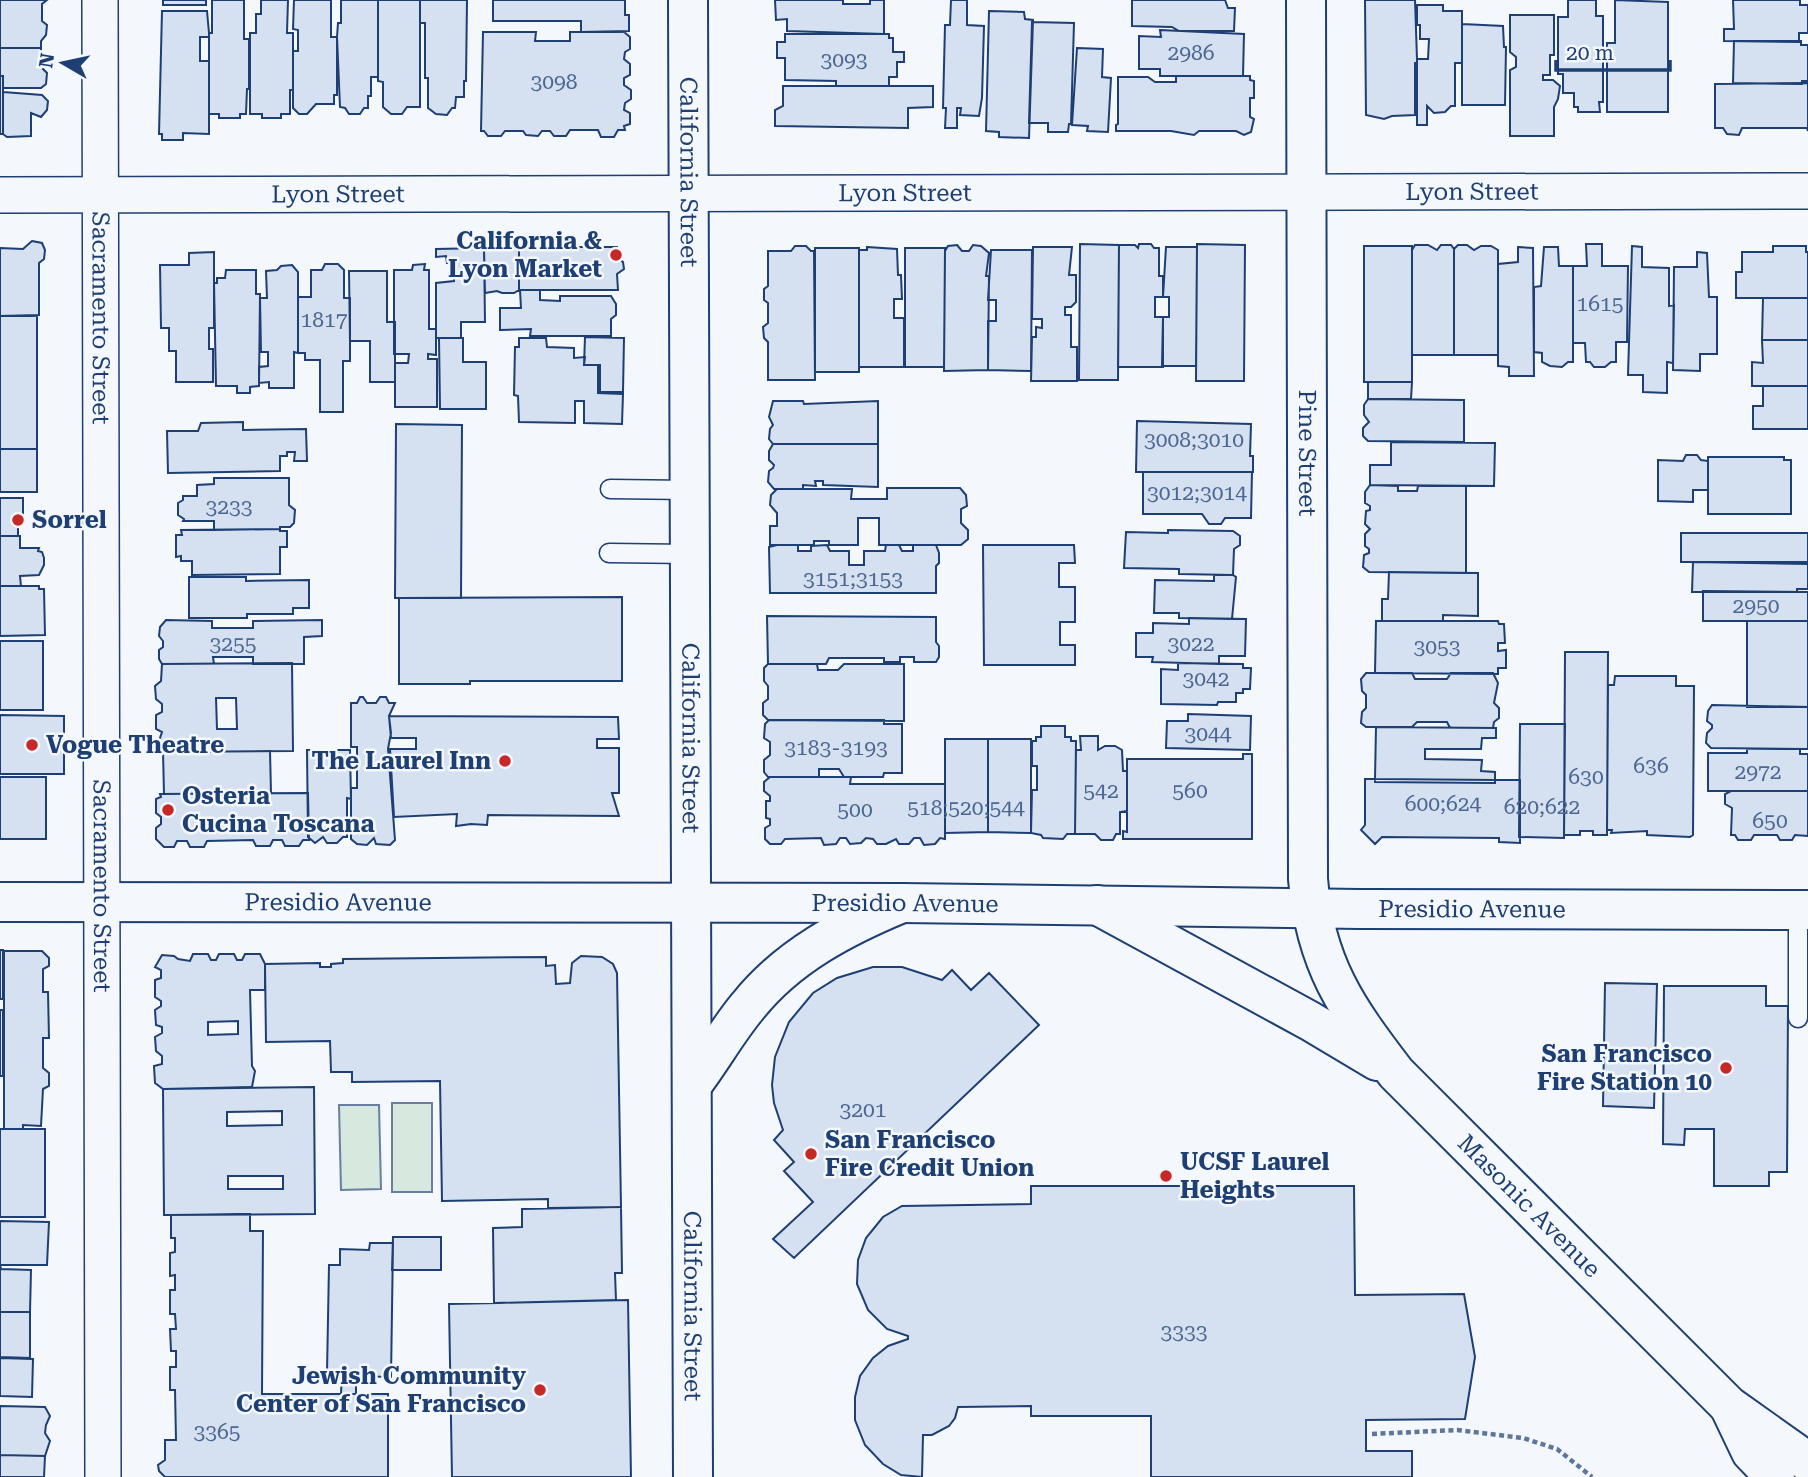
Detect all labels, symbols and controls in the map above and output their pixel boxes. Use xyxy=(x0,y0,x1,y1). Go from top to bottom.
north arrow xyxy=(28,28,98,98)
scale bar xyxy=(1556,28,1670,72)
house number: 2986 xyxy=(1167,41,1215,65)
text: 20 m xyxy=(1566,41,1614,65)
house number: 3093 xyxy=(820,48,868,72)
text: N xyxy=(34,51,59,69)
house number: 3098 xyxy=(530,70,578,94)
street label: California Street xyxy=(674,77,703,267)
street label: Lyon Street xyxy=(1405,178,1539,206)
street label: Lyon Street xyxy=(838,179,972,207)
street label: Lyon Street xyxy=(271,180,405,208)
street label: Sacramento Street xyxy=(86,212,115,425)
place label: California & Lyon Market xyxy=(448,227,602,283)
marker: California & Lyon Market xyxy=(608,247,624,263)
house number: 1615 xyxy=(1576,292,1624,316)
house number: 1817 xyxy=(300,308,348,332)
street label: Pine Street xyxy=(1293,390,1321,516)
house number: 3008;3010 xyxy=(1144,428,1244,452)
house number: 3012;3014 xyxy=(1147,481,1247,505)
house number: 3233 xyxy=(205,495,253,519)
place label: Sorrel xyxy=(32,506,107,534)
marker: Sorrel xyxy=(10,512,26,528)
house number: 3151;3153 xyxy=(803,567,903,591)
house number: 2950 xyxy=(1732,594,1780,618)
house number: 3255 xyxy=(209,632,257,656)
house number: 3022 xyxy=(1167,632,1215,656)
house number: 3053 xyxy=(1413,635,1461,659)
street label: California Street xyxy=(676,643,705,833)
house number: 3042 xyxy=(1182,667,1230,691)
house number: 3044 xyxy=(1184,722,1232,746)
place label: Vogue Theatre xyxy=(46,731,224,759)
house number: 3183-3193 xyxy=(784,736,888,760)
marker: Vogue Theatre xyxy=(24,737,40,753)
place label: The Laurel Inn xyxy=(312,747,491,775)
marker: The Laurel Inn xyxy=(497,753,513,769)
house number: 636 xyxy=(1633,754,1669,778)
house number: 2972 xyxy=(1734,760,1782,784)
house number: 630 xyxy=(1568,765,1604,789)
house number: 542 xyxy=(1083,779,1119,803)
house number: 560 xyxy=(1172,779,1208,803)
street label: Sacramento Street xyxy=(88,780,116,993)
place label: Osteria Cucina Toscana xyxy=(182,782,374,838)
house number: 600;624 xyxy=(1405,792,1481,816)
house number: 620;622 xyxy=(1504,795,1580,819)
house number: 518;520;544 xyxy=(907,796,1025,820)
house number: 500 xyxy=(837,798,873,822)
marker: Osteria Cucina Toscana xyxy=(160,802,176,818)
house number: 650 xyxy=(1752,809,1788,833)
street label: Presidio Avenue xyxy=(244,888,432,916)
street label: Presidio Avenue xyxy=(811,889,999,918)
street label: Presidio Avenue xyxy=(1378,895,1566,923)
place label: San Francisco Fire Station 10 xyxy=(1537,1040,1712,1096)
marker: San Francisco Fire Station 10 xyxy=(1718,1060,1734,1076)
house number: 3201 xyxy=(839,1098,887,1122)
place label: San Francisco Fire Credit Union xyxy=(825,1126,1034,1182)
street label: Masonic Avenue xyxy=(1452,1129,1606,1283)
marker: San Francisco Fire Credit Union xyxy=(803,1146,819,1162)
place label: UCSF Laurel Heights xyxy=(1180,1148,1329,1204)
marker: UCSF Laurel Heights xyxy=(1158,1168,1174,1184)
street label: California Street xyxy=(678,1211,707,1401)
house number: 3333 xyxy=(1160,1320,1208,1344)
place label: Jewish Community Center of San Francisco xyxy=(236,1362,526,1418)
marker: Jewish Community Center of San Francisco xyxy=(532,1382,548,1398)
house number: 3365 xyxy=(193,1420,241,1444)

